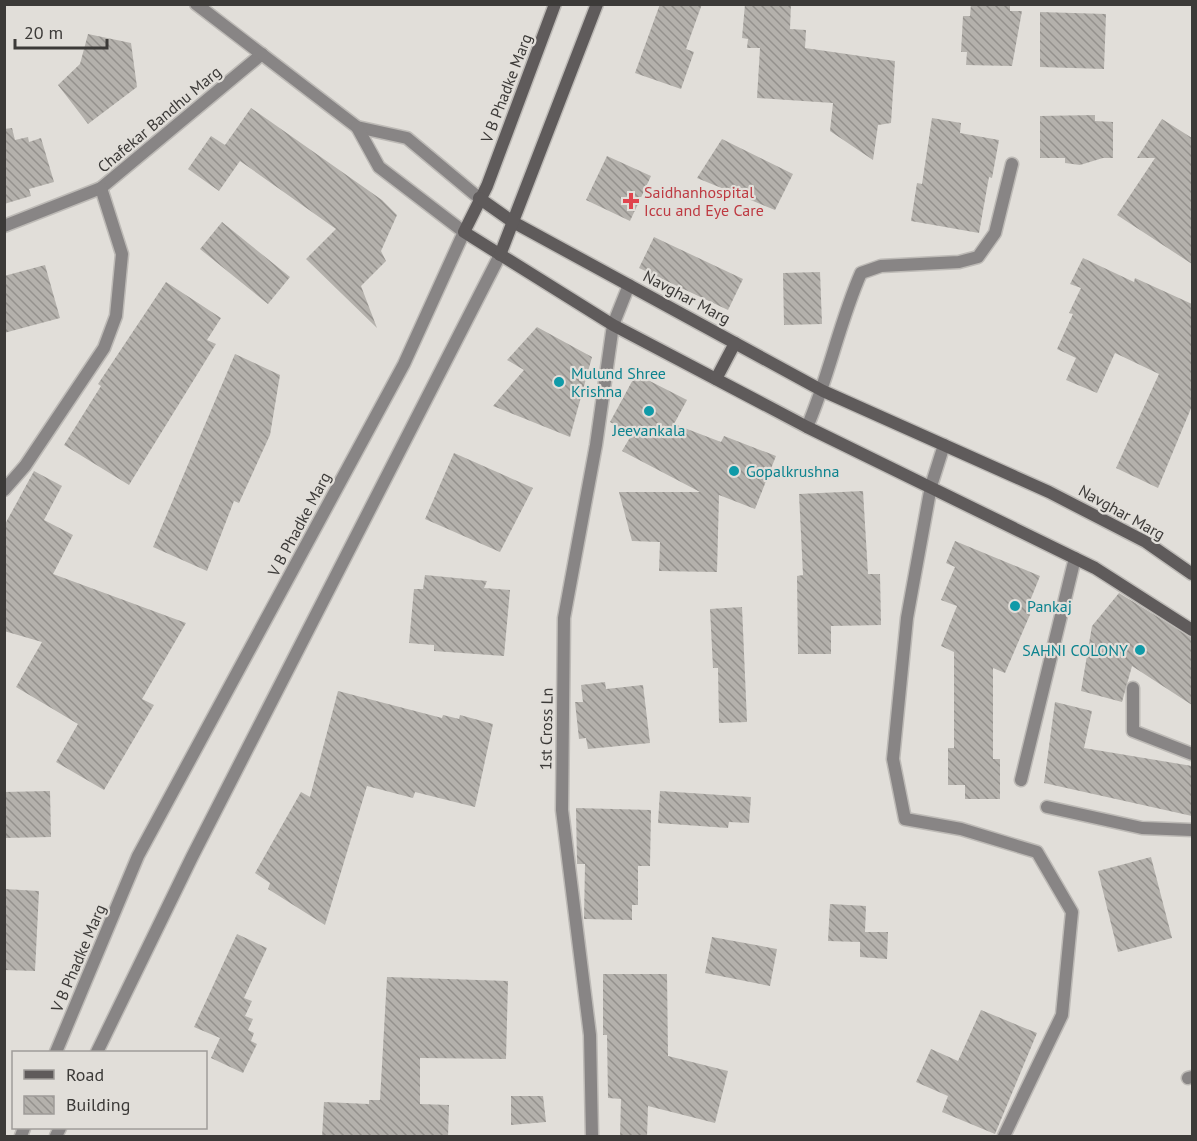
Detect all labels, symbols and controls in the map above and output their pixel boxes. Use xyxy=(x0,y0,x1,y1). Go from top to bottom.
scale bar xyxy=(15,12,106,50)
text: 20 m xyxy=(24,21,63,44)
street label: V B Phadke Marg xyxy=(476,31,536,146)
street label: Chafekar Bandhu Marg xyxy=(93,61,225,177)
place label: Saidhanhospital Iccu and Eye Care xyxy=(644,182,764,220)
marker: Saidhanhospital Iccu and Eye Care xyxy=(622,192,640,210)
street label: Navghar Marg xyxy=(640,266,734,328)
place label: Mulund Shree Krishna xyxy=(571,363,666,401)
marker: Mulund Shree Krishna xyxy=(552,375,566,389)
marker: Jeevankala xyxy=(642,404,656,418)
place label: Jeevankala xyxy=(612,420,686,440)
place label: Gopalkrushna xyxy=(746,461,840,481)
marker: Gopalkrushna xyxy=(727,464,741,478)
street label: V B Phadke Marg xyxy=(263,468,335,580)
street label: Navghar Marg xyxy=(1075,480,1169,544)
place label: Pankaj xyxy=(1027,596,1072,616)
marker: Pankaj xyxy=(1008,599,1022,613)
place label: SAHNI COLONY xyxy=(1022,640,1128,660)
marker: SAHNI COLONY xyxy=(1133,643,1147,657)
street label: 1st Cross Ln xyxy=(535,688,557,770)
street label: V B Phadke Marg xyxy=(46,901,110,1016)
legend xyxy=(12,1051,207,1129)
text: Road xyxy=(66,1063,104,1086)
text: Building xyxy=(66,1093,130,1116)

